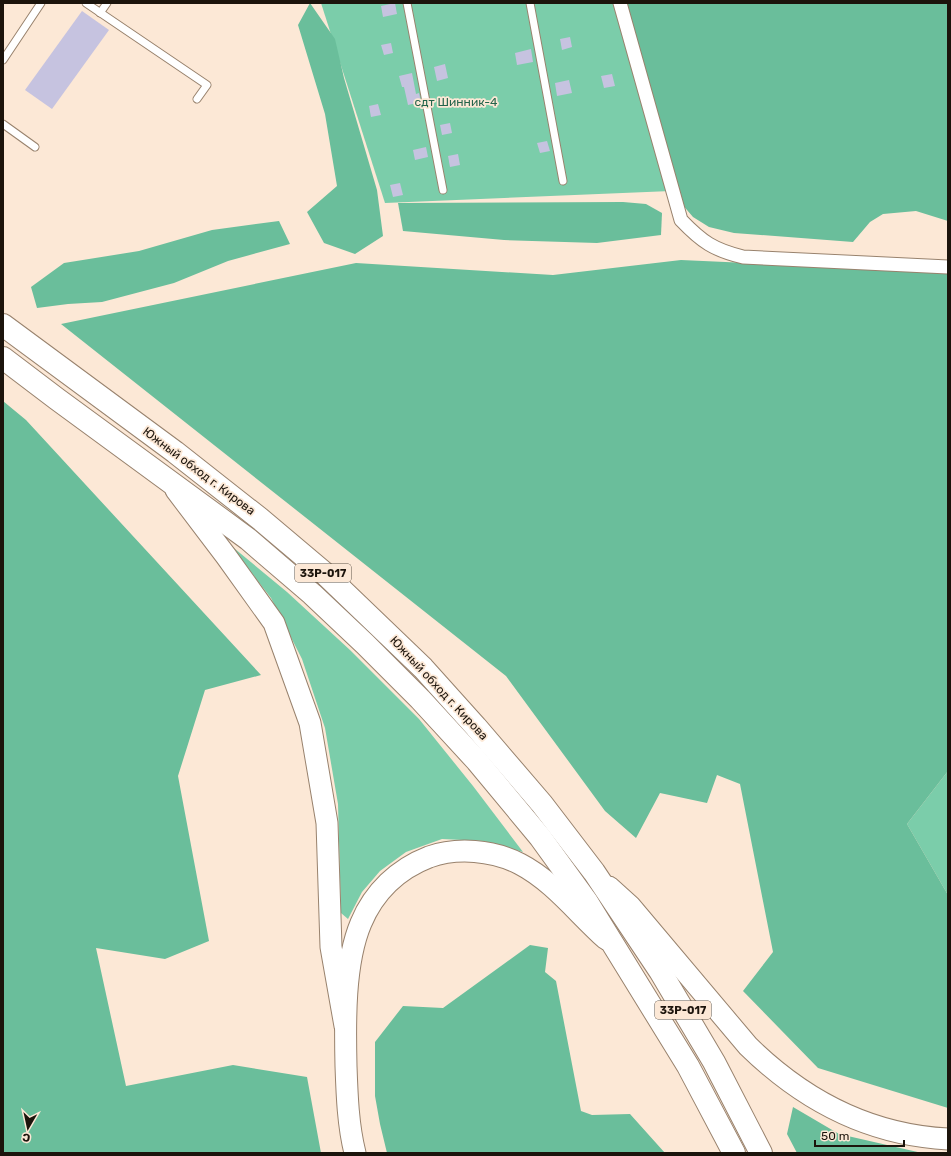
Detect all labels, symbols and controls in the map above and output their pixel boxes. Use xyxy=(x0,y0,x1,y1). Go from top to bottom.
park label: сдт Шинник-4 xyxy=(415,95,498,109)
street label: Южный обход г. Кирова xyxy=(140,424,258,518)
road number: 33Р-017 xyxy=(295,564,351,582)
street label: Южный обход г. Кирова xyxy=(387,633,491,743)
road number: 33Р-017 xyxy=(655,1001,711,1019)
north arrow xyxy=(8,1108,48,1148)
scale bar xyxy=(815,1122,904,1148)
text: 50 m xyxy=(821,1129,849,1143)
text: С xyxy=(21,1130,31,1144)

